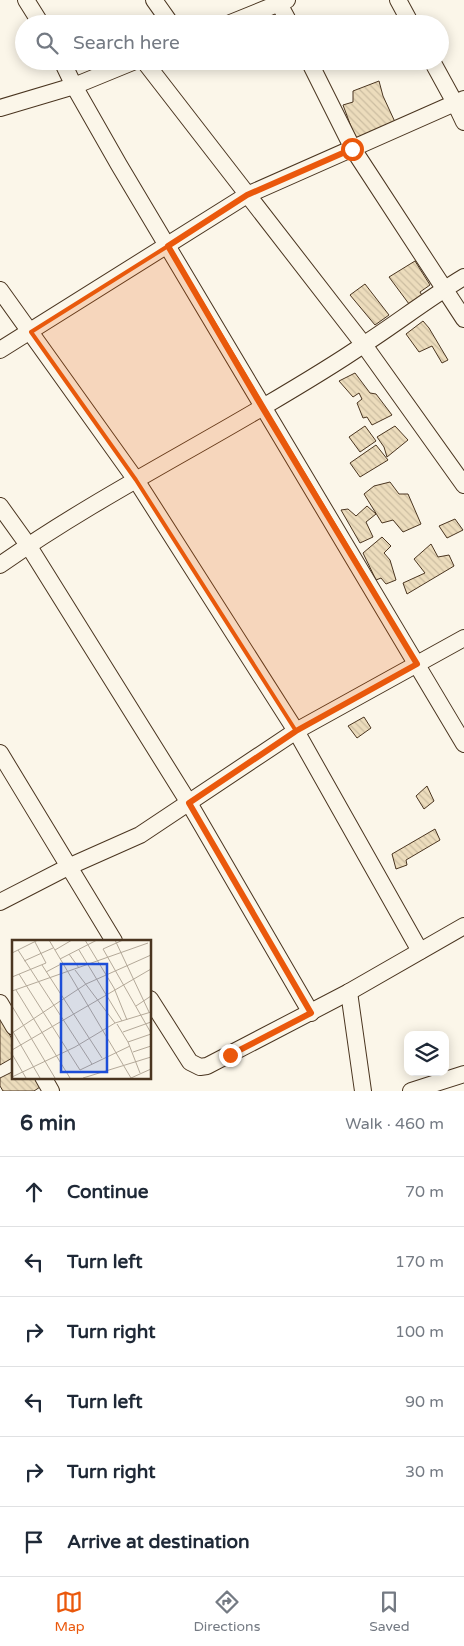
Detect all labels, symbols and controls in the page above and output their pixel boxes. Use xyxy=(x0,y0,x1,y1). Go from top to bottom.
search box xyxy=(15,15,449,70)
icon: search xyxy=(33,29,61,57)
text: Search here xyxy=(73,32,180,54)
route start xyxy=(341,138,364,161)
inset map xyxy=(12,940,151,1078)
map controls xyxy=(404,1031,449,1076)
button: layers xyxy=(404,1031,449,1076)
route end xyxy=(219,1044,242,1067)
text: 6 min xyxy=(20,1111,76,1136)
text: Walk · 460 m xyxy=(345,1114,444,1134)
icon: ahead xyxy=(20,1178,48,1206)
text: Continue xyxy=(67,1181,149,1203)
text: 70 m xyxy=(405,1182,444,1202)
icon: left xyxy=(20,1248,48,1276)
text: Turn left xyxy=(67,1251,143,1273)
text: 170 m xyxy=(395,1252,444,1272)
icon: right xyxy=(20,1318,48,1346)
text: Turn right xyxy=(67,1321,155,1343)
text: 100 m xyxy=(395,1322,444,1342)
icon: left xyxy=(20,1388,48,1416)
text: Turn left xyxy=(67,1391,143,1413)
text: 90 m xyxy=(405,1392,444,1412)
icon: right xyxy=(20,1458,48,1486)
text: Turn right xyxy=(67,1461,155,1483)
text: 30 m xyxy=(405,1462,444,1482)
icon: arrive xyxy=(20,1528,48,1556)
text: Arrive at destination xyxy=(67,1531,250,1553)
tab: Map xyxy=(54,1588,85,1635)
tab: Directions xyxy=(193,1588,260,1635)
tab: Saved xyxy=(369,1588,410,1635)

